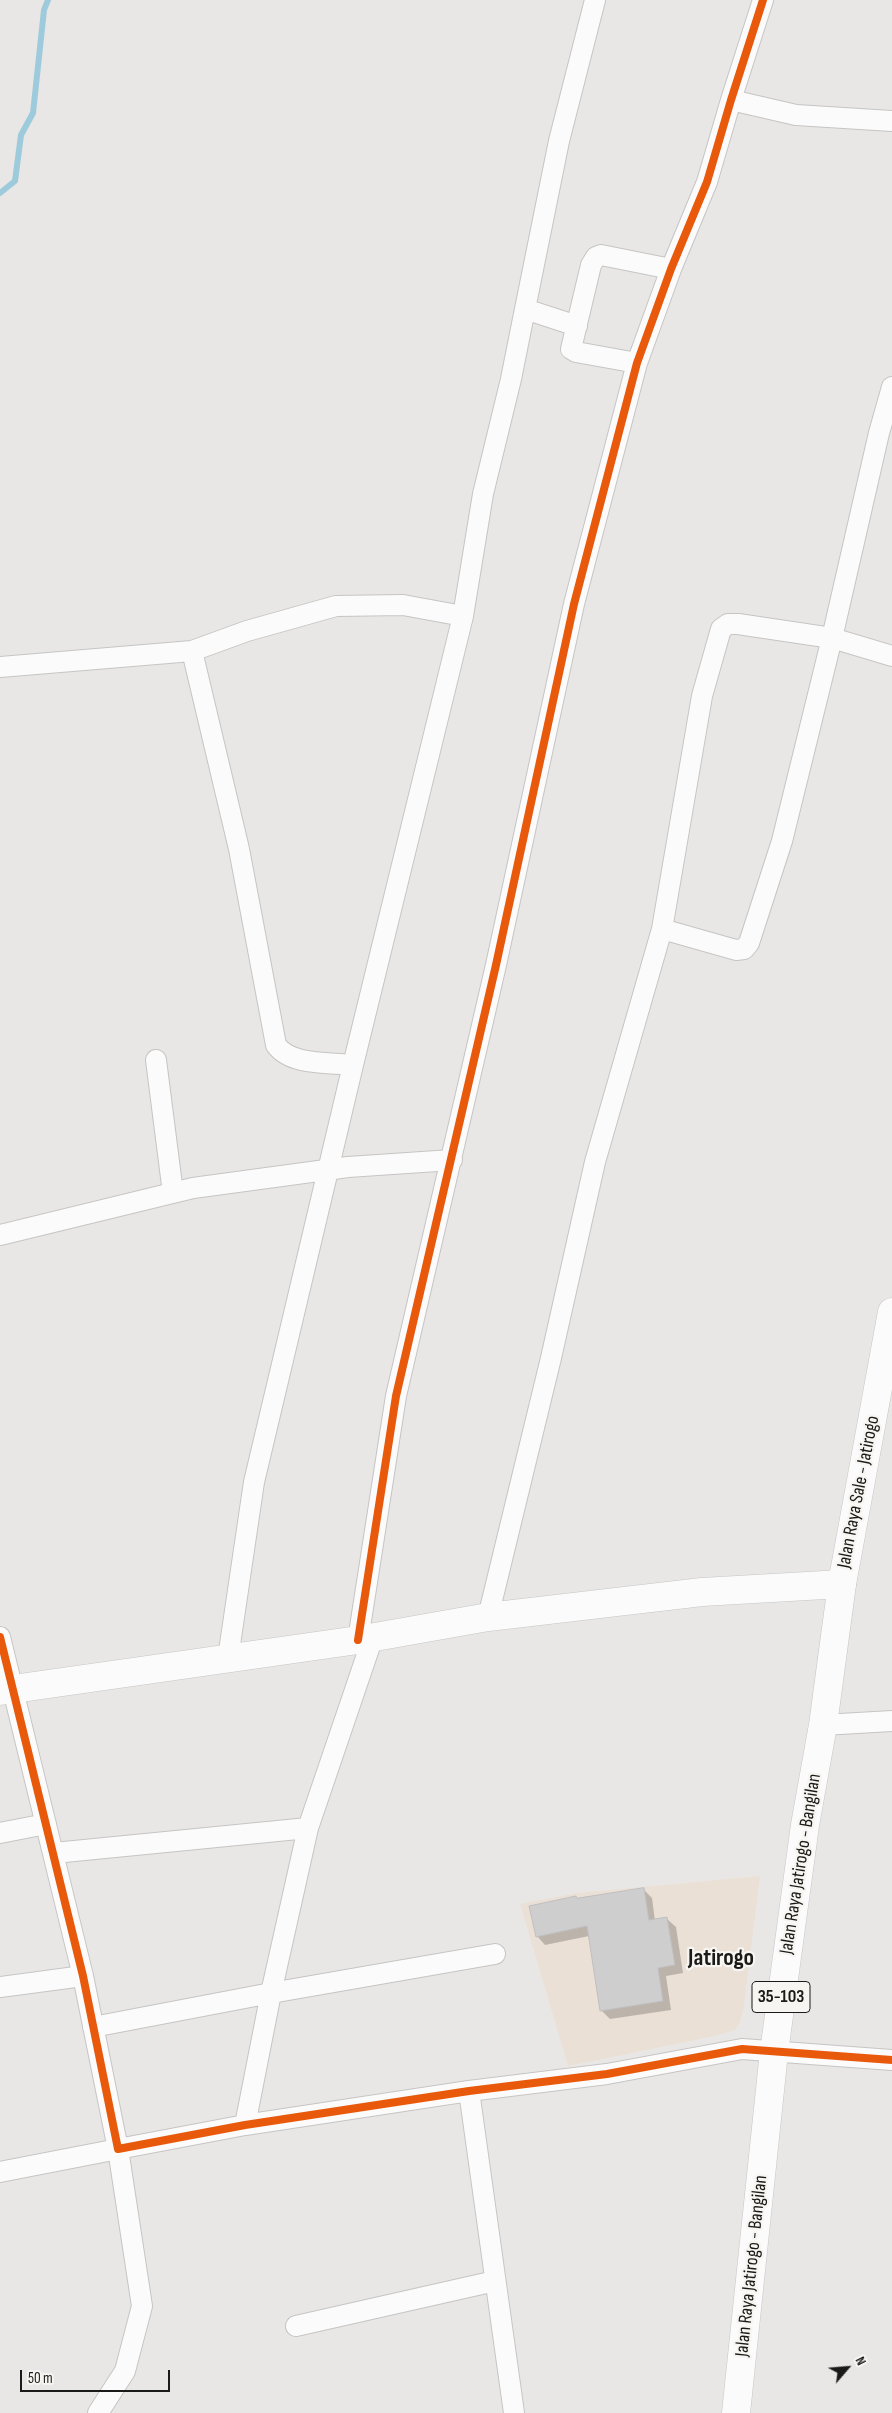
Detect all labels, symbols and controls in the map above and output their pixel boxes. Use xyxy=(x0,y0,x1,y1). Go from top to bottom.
street label: Jalan Raya Sale - Jatirogo xyxy=(833,1414,885,1570)
street label: Jalan Raya Jatirogo - Bangilan xyxy=(775,1772,827,1956)
district label: Jatirogo xyxy=(688,1945,754,1973)
road number: 35-103 xyxy=(752,1981,810,2012)
street label: Jalan Raya Jatirogo - Bangilan xyxy=(731,2174,773,2358)
north arrow xyxy=(822,2343,872,2393)
text: N xyxy=(852,2354,870,2368)
scale bar xyxy=(22,2360,172,2392)
text: 50 m xyxy=(28,2369,53,2388)

